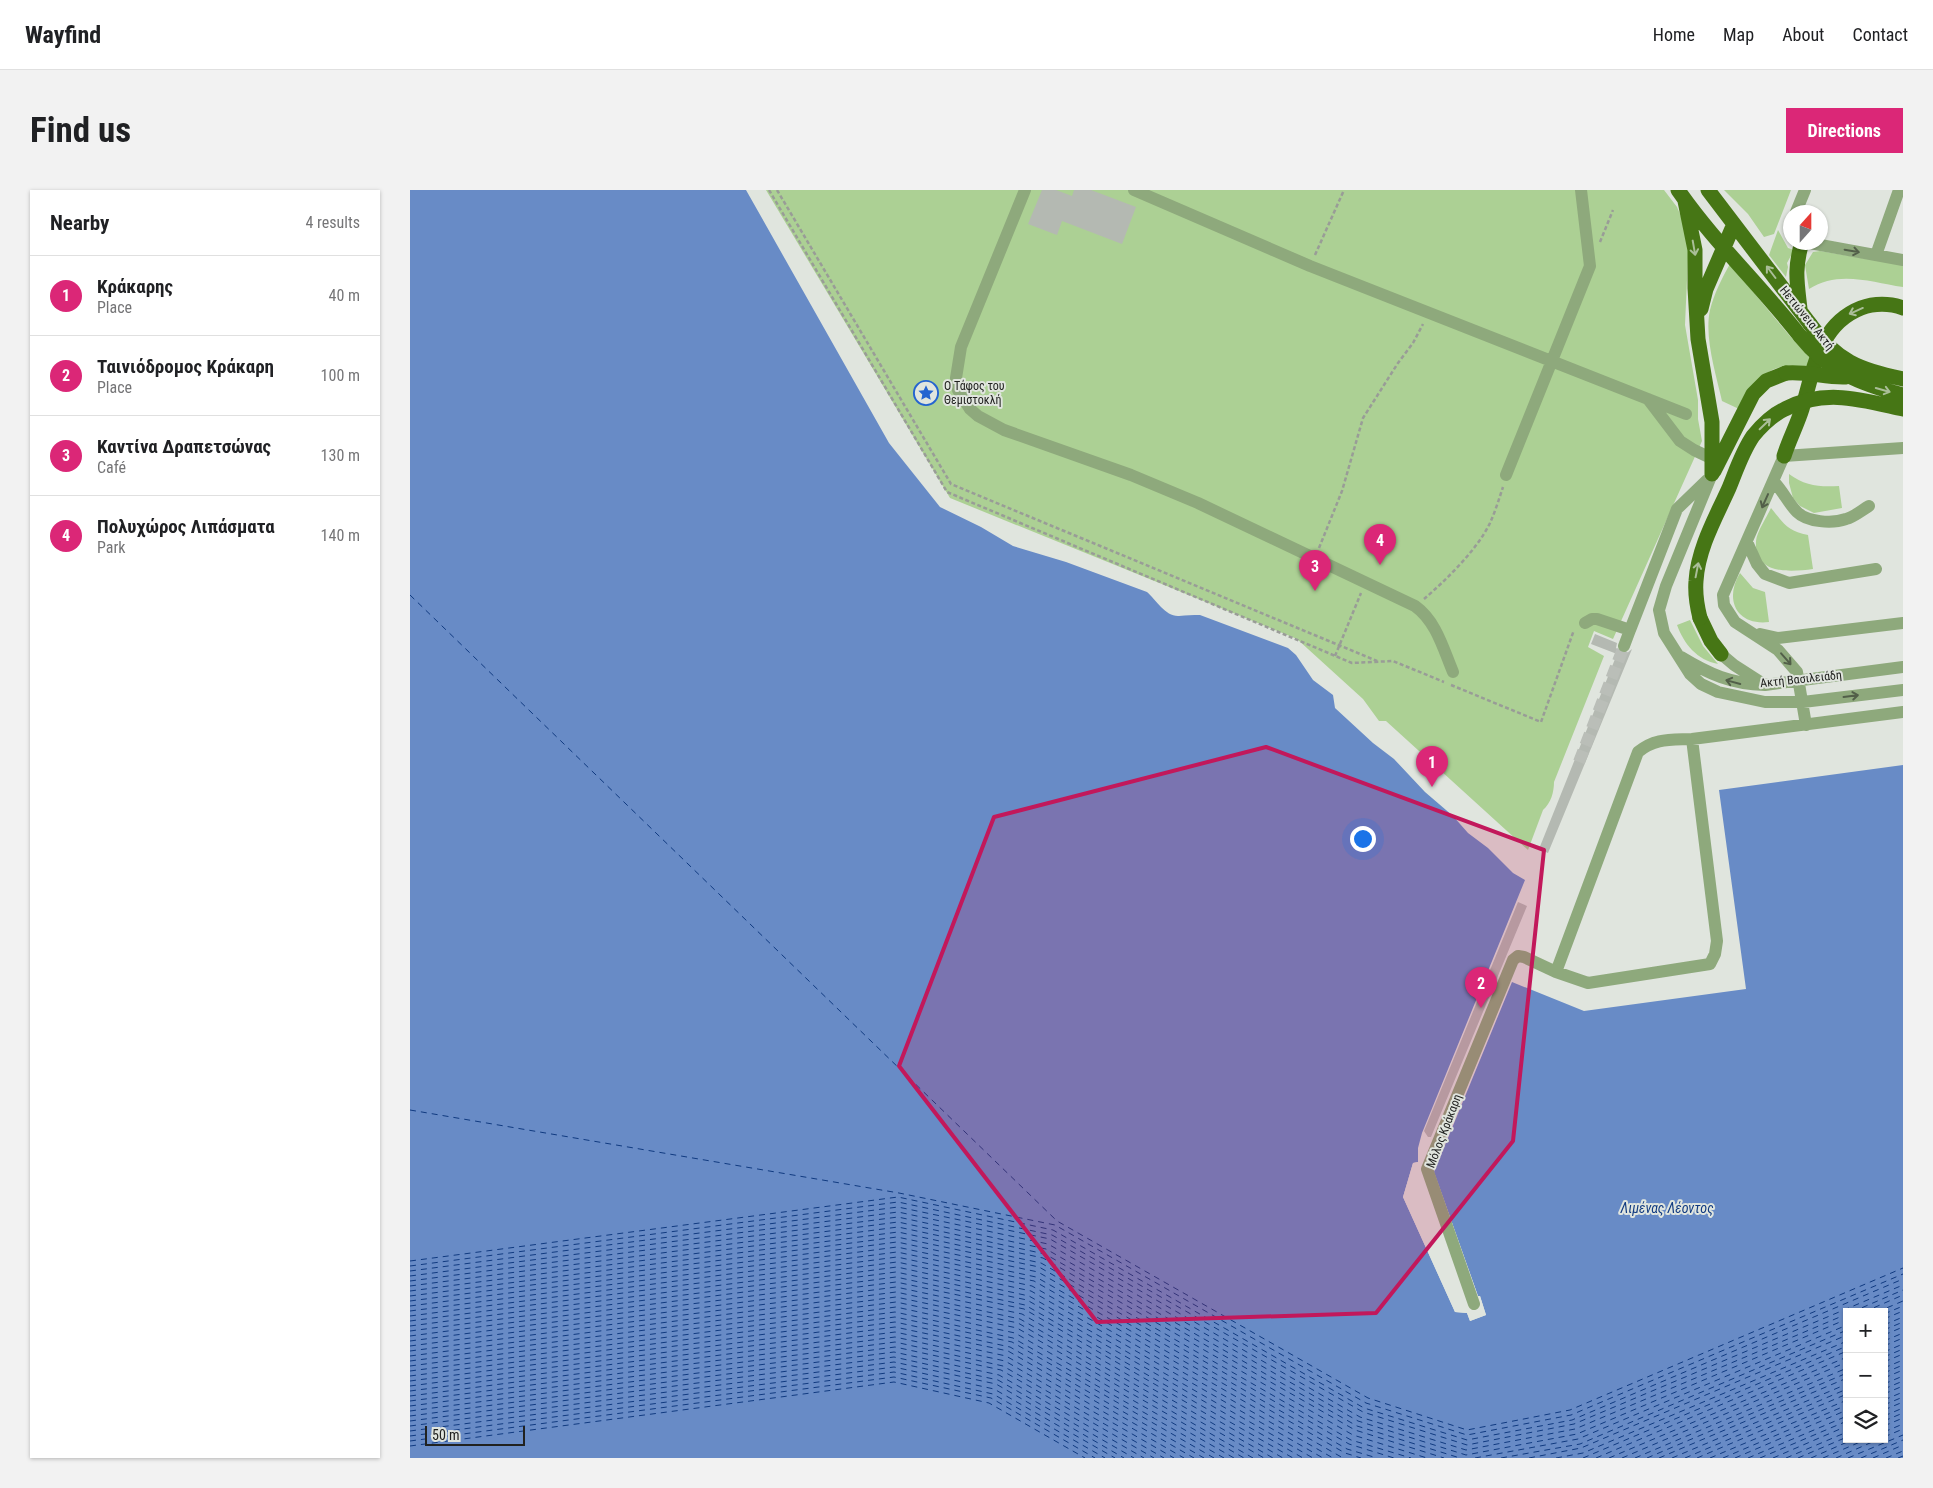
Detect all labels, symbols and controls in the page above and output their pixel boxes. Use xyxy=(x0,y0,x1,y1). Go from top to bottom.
text: Wayfind xyxy=(25,21,101,49)
text: Home xyxy=(1653,24,1695,45)
text: Map xyxy=(1723,24,1754,45)
text: About xyxy=(1782,24,1824,45)
text: Contact xyxy=(1852,24,1908,45)
button: Directions xyxy=(1786,108,1903,153)
text: Find us xyxy=(30,110,131,151)
north arrow xyxy=(1783,205,1828,250)
text: Nearby xyxy=(50,211,109,235)
text: 4 results xyxy=(305,213,360,232)
one-way arrow xyxy=(1690,240,1700,256)
one-way arrow xyxy=(1843,246,1859,256)
one-way arrow xyxy=(1765,266,1776,279)
text: Κράκαρης xyxy=(97,275,173,298)
street label: Ηετιώνεια Ακτή xyxy=(1777,283,1837,353)
text: 1 xyxy=(62,286,70,305)
text: 40 m xyxy=(328,286,360,305)
text: Place xyxy=(97,298,132,317)
one-way arrow xyxy=(1849,306,1864,316)
text: Ταινιόδρομος Κράκαρη xyxy=(97,355,274,378)
text: 2 xyxy=(62,366,70,385)
text: 100 m xyxy=(321,366,360,385)
text: Place xyxy=(97,378,132,397)
place label: Ο Τάφος του Θεμιστοκλή xyxy=(944,379,1005,407)
place icon: Ο Τάφος του Θεμιστοκλή xyxy=(913,380,939,406)
one-way arrow xyxy=(1875,385,1891,395)
one-way arrow xyxy=(1759,418,1771,430)
text: Καντίνα Δραπετσώνας xyxy=(97,435,271,458)
text: 3 xyxy=(62,446,70,465)
text: 130 m xyxy=(321,446,360,465)
text: Café xyxy=(97,458,126,477)
one-way arrow xyxy=(1760,493,1770,508)
text: Πολυχώρος Λιπάσματα xyxy=(97,515,275,538)
pin: 4 xyxy=(1364,524,1396,565)
text: 4 xyxy=(62,526,70,545)
text: 140 m xyxy=(321,526,360,545)
text: Park xyxy=(97,538,126,557)
pin: 3 xyxy=(1299,550,1331,591)
one-way arrow xyxy=(1693,562,1703,578)
one-way arrow xyxy=(1781,653,1792,666)
street label: Ακτή Βασιλειάδη xyxy=(1759,668,1843,690)
one-way arrow xyxy=(1726,676,1742,686)
one-way arrow xyxy=(1843,691,1859,701)
pin: 1 xyxy=(1416,746,1448,787)
your location xyxy=(1350,826,1376,852)
pin: 2 xyxy=(1465,967,1497,1008)
street label: Μόλος Κράκαρη xyxy=(1424,1092,1464,1170)
water label: Λιμένας Λέοντος xyxy=(1619,1200,1714,1216)
map controls xyxy=(1843,1308,1888,1443)
button: + xyxy=(1843,1308,1888,1353)
button: − xyxy=(1843,1353,1888,1398)
button: layers xyxy=(1843,1398,1888,1443)
scale bar xyxy=(425,1423,525,1446)
text: 50 m xyxy=(432,1427,460,1443)

